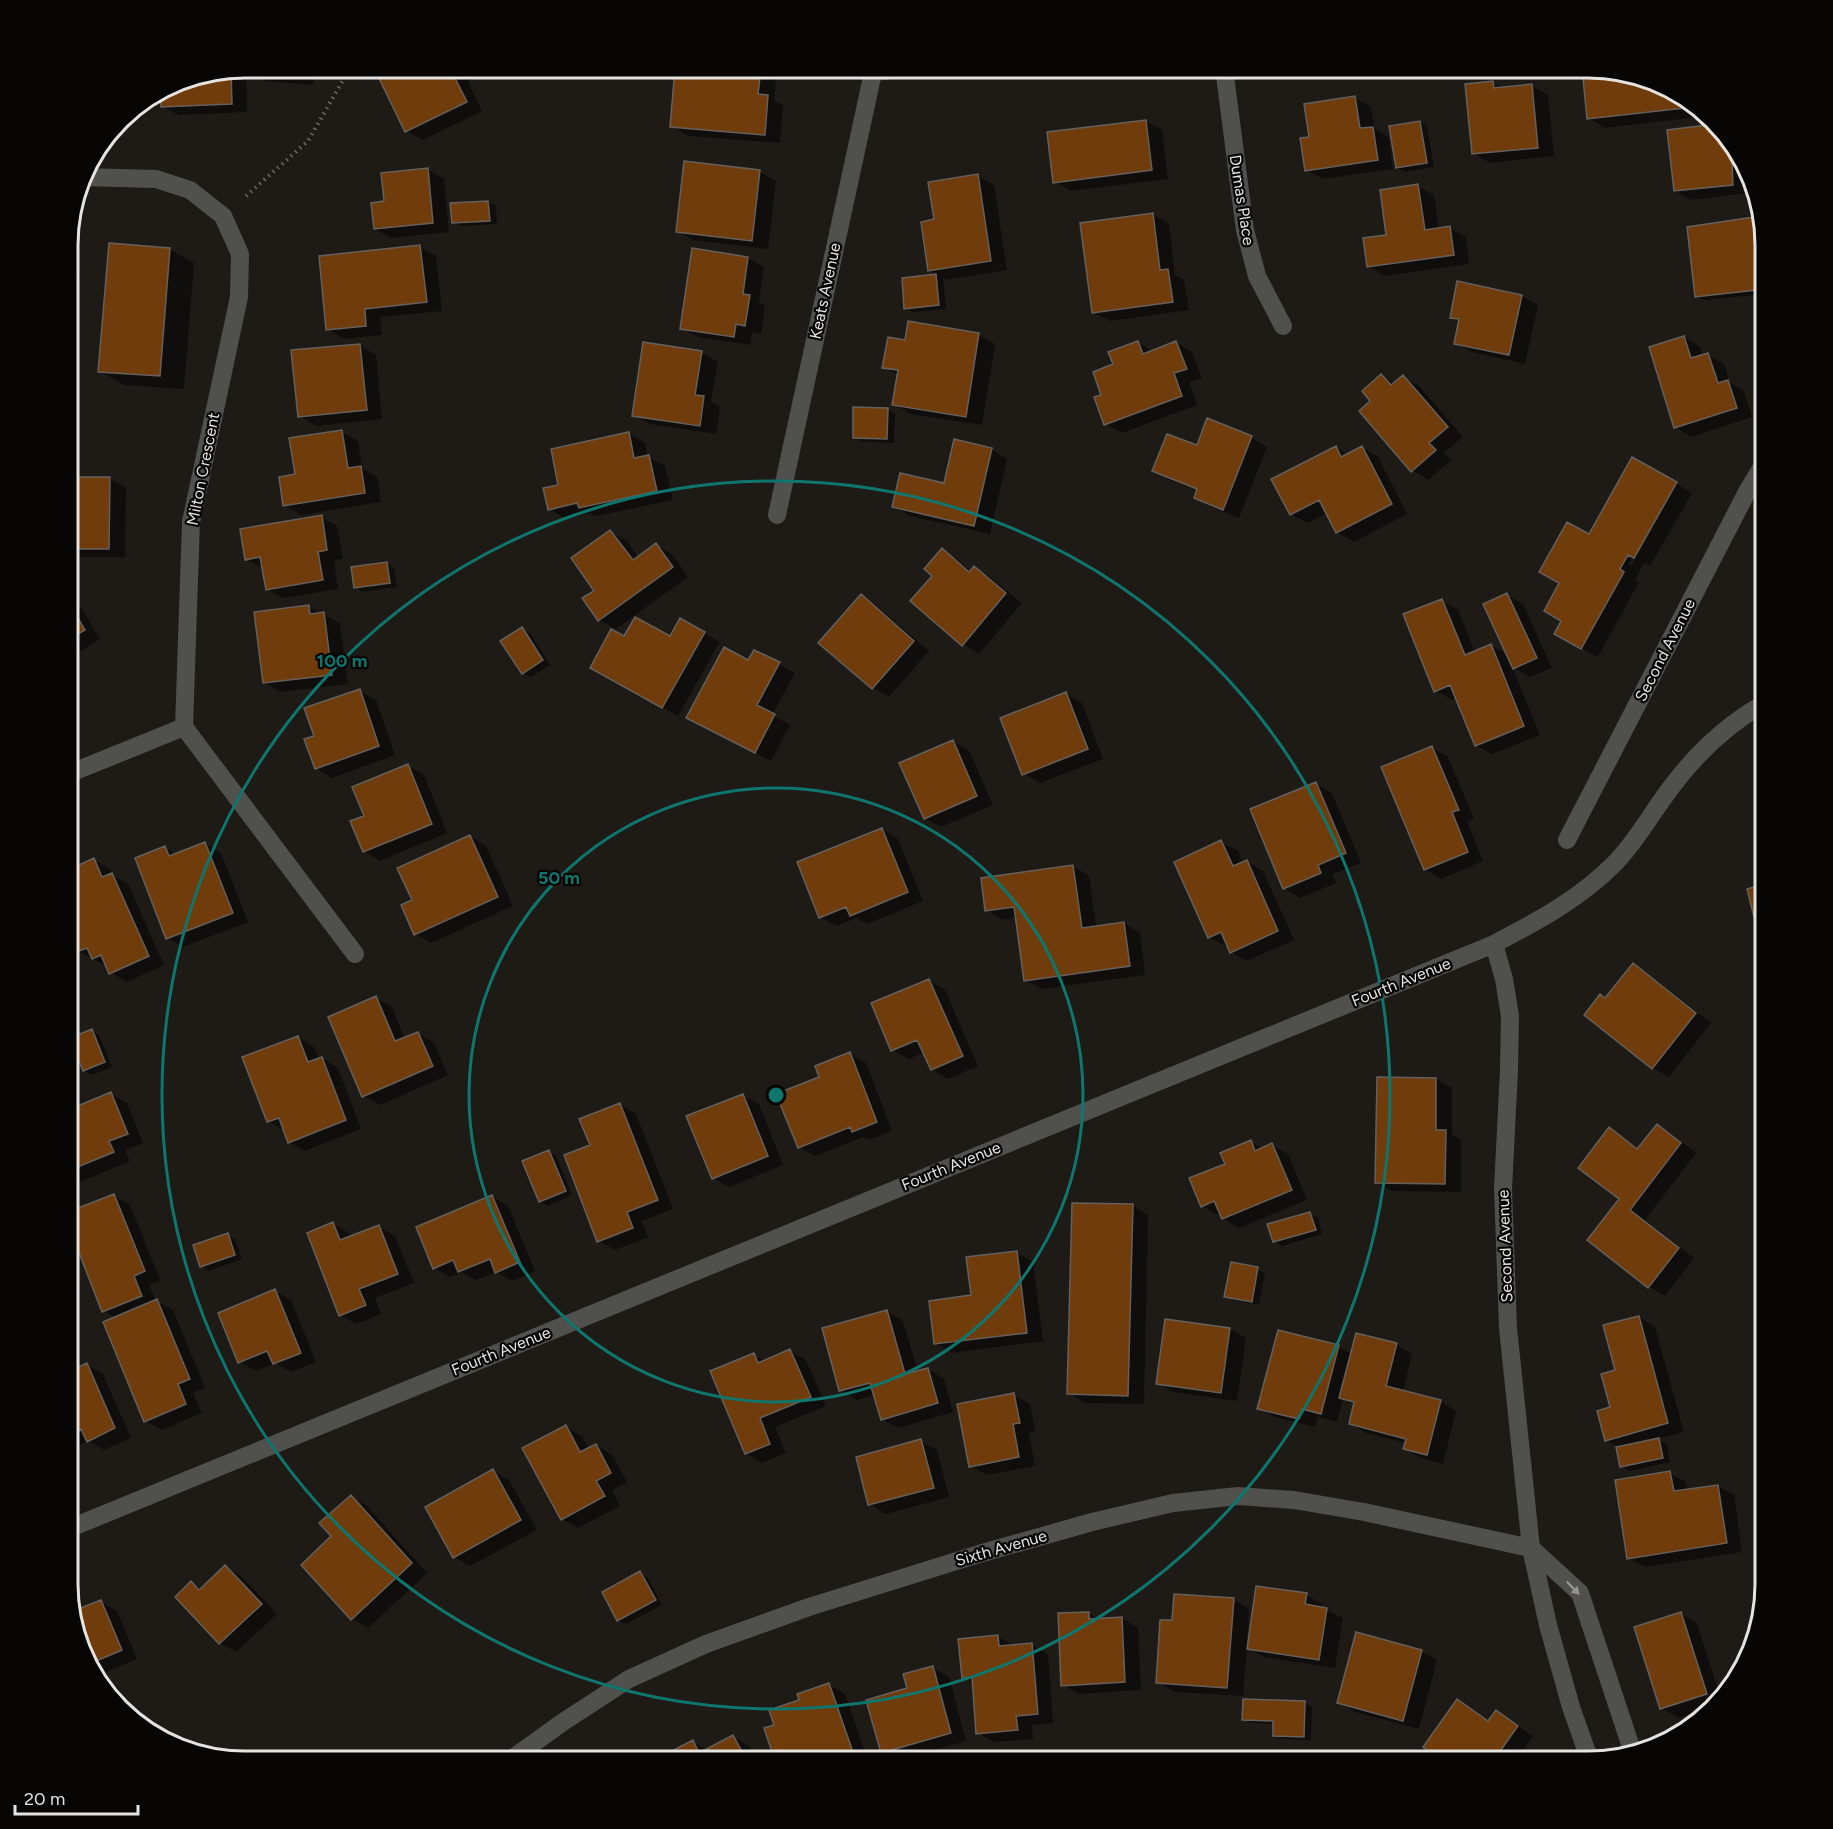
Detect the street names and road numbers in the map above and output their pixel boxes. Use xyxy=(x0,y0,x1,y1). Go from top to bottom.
street label: Dumas Place xyxy=(1225,153,1259,247)
street label: Keats Avenue xyxy=(806,241,845,341)
street label: Milton Crescent xyxy=(183,411,223,527)
street label: Second Avenue xyxy=(1631,595,1699,705)
street label: Fourth Avenue xyxy=(1349,953,1454,1011)
street label: Fourth Avenue xyxy=(899,1137,1004,1195)
street label: Second Avenue xyxy=(1494,1189,1516,1303)
street label: Fourth Avenue xyxy=(449,1322,554,1380)
street label: Sixth Avenue xyxy=(953,1526,1049,1570)

